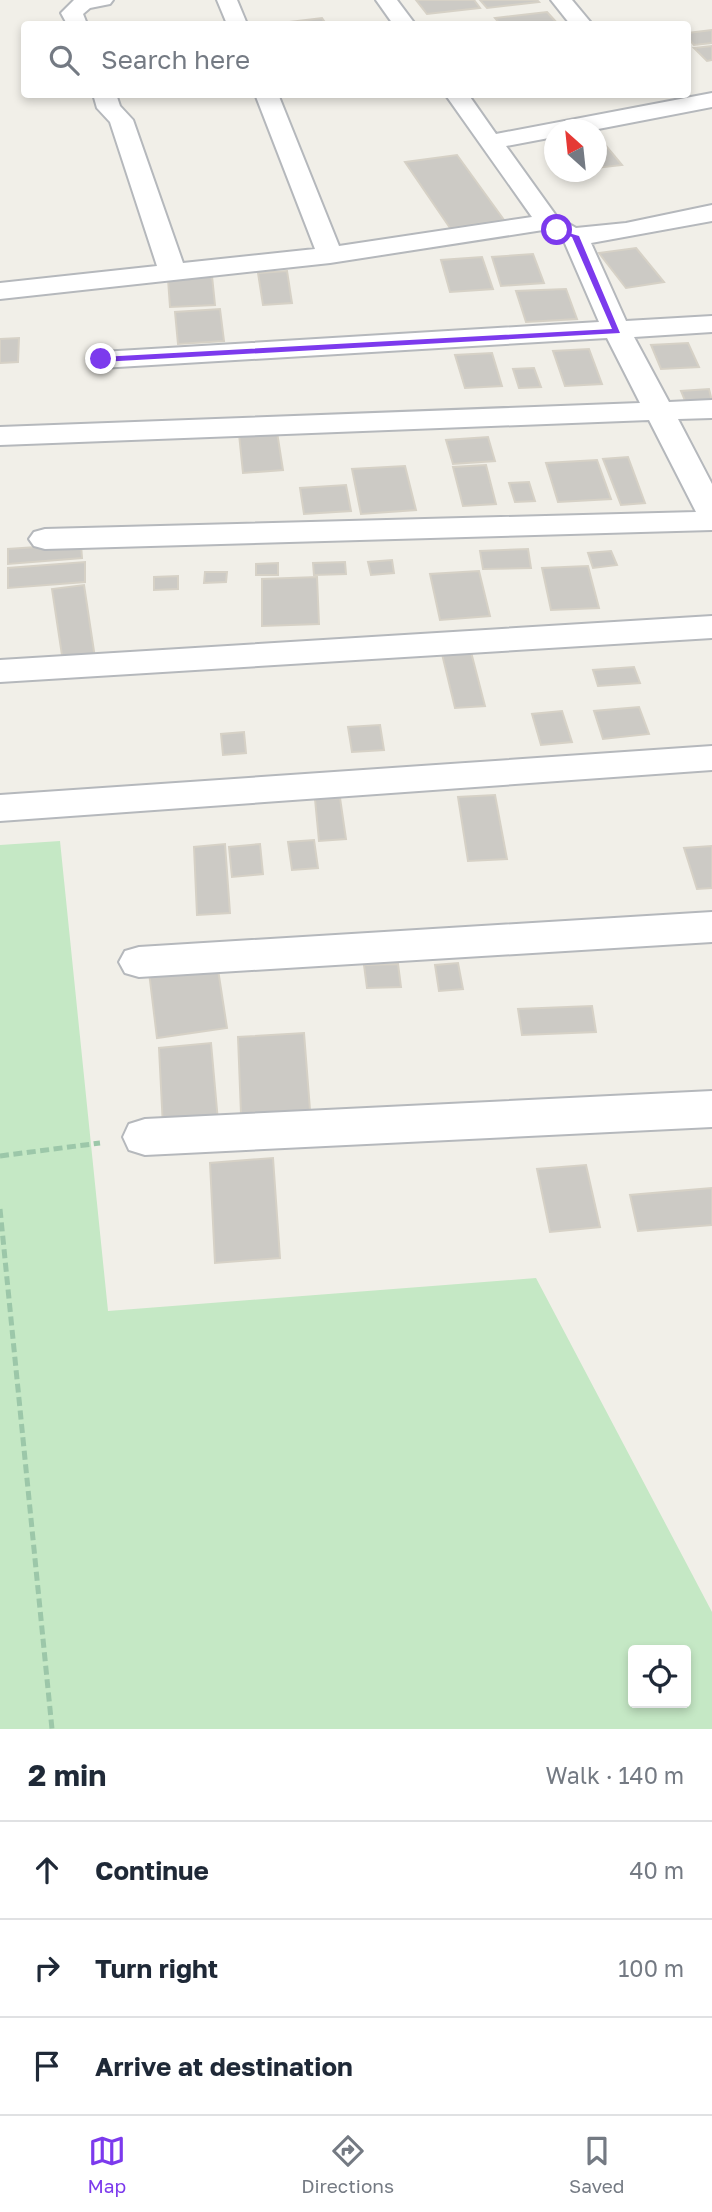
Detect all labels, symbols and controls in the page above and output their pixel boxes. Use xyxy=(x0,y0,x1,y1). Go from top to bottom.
search box xyxy=(21,21,691,98)
icon: search xyxy=(45,41,83,79)
text: Search here xyxy=(101,44,250,75)
north arrow xyxy=(544,119,607,182)
route start xyxy=(541,214,572,245)
route end xyxy=(85,343,116,374)
map controls xyxy=(628,1645,691,1708)
button: locate xyxy=(628,1645,691,1708)
text: 2 min xyxy=(28,1757,106,1793)
text: Walk · 140 m xyxy=(546,1761,684,1789)
icon: ahead xyxy=(28,1851,66,1889)
text: Continue xyxy=(95,1855,209,1886)
text: 40 m xyxy=(630,1856,684,1884)
icon: right xyxy=(28,1949,66,1987)
text: Turn right xyxy=(95,1953,218,1984)
text: 100 m xyxy=(618,1954,684,1982)
icon: arrive xyxy=(28,2047,66,2085)
text: Arrive at destination xyxy=(95,2051,353,2082)
tab: Map xyxy=(87,2132,126,2197)
tab: Directions xyxy=(301,2132,394,2197)
tab: Saved xyxy=(569,2132,625,2197)

